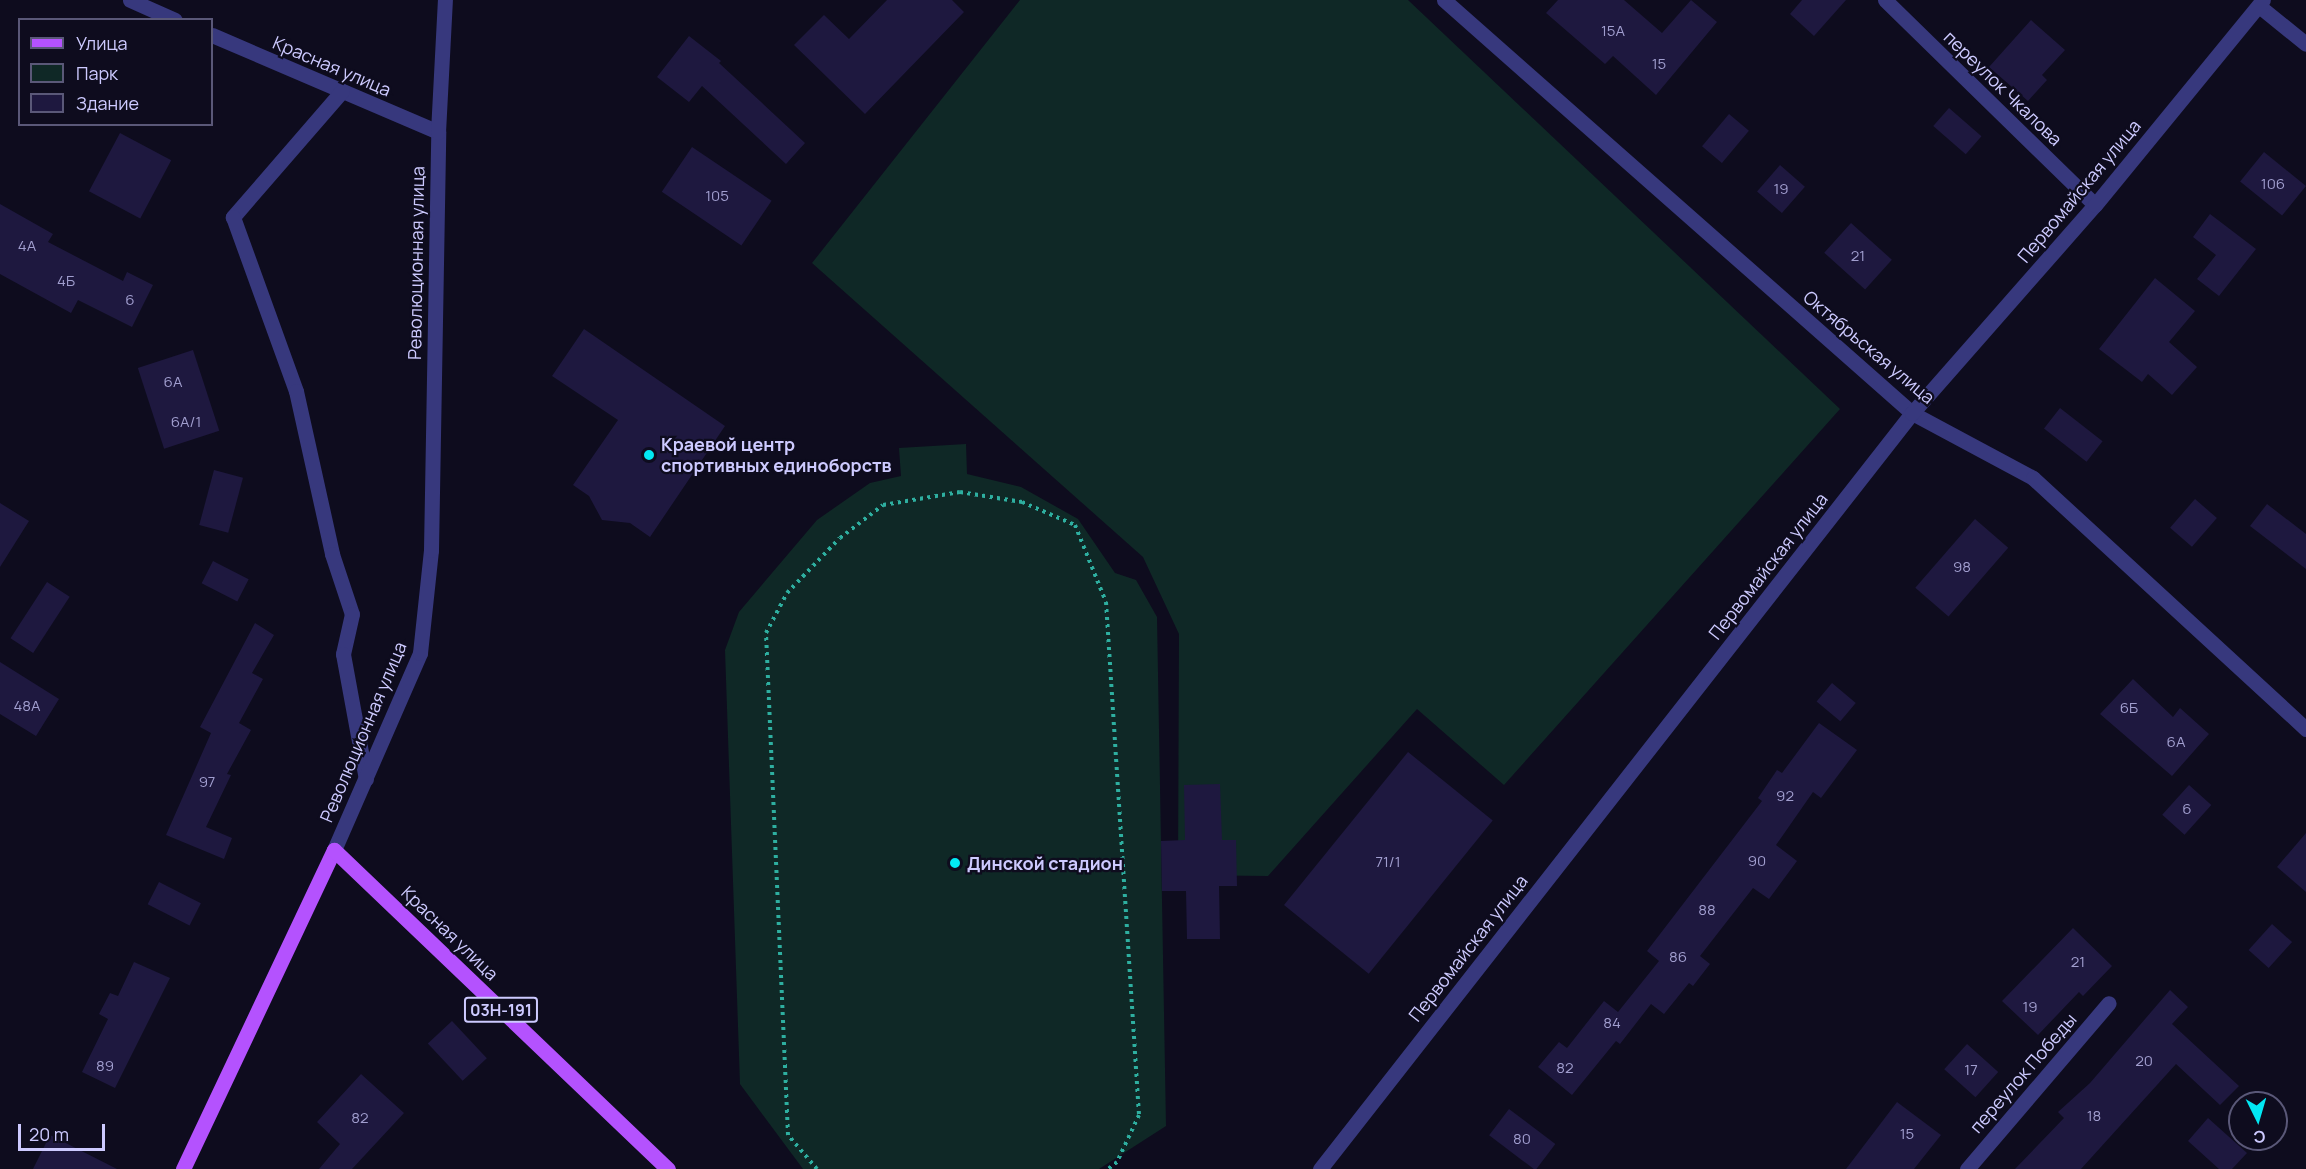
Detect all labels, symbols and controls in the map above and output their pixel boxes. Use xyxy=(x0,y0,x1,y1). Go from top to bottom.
legend xyxy=(18,18,213,126)
house number: 15А xyxy=(1601,22,1625,40)
street label: переулок Чкалова xyxy=(1940,26,2066,150)
text: Улица xyxy=(76,31,128,55)
street label: Красная улица xyxy=(270,31,394,101)
house number: 15 xyxy=(1652,55,1666,73)
text: Парк xyxy=(76,61,118,85)
text: Здание xyxy=(76,91,139,115)
street label: Первомайская улица xyxy=(2013,115,2145,267)
street label: Революционная улица xyxy=(404,166,428,360)
house number: 106 xyxy=(2261,175,2285,193)
house number: 19 xyxy=(1773,180,1789,198)
house number: 105 xyxy=(705,187,729,205)
house number: 4А xyxy=(18,237,36,255)
house number: 21 xyxy=(1851,247,1865,265)
house number: 4Б xyxy=(57,272,75,290)
street label: Октябрьская улица xyxy=(1799,286,1939,408)
house number: 6 xyxy=(125,291,135,309)
house number: 6А xyxy=(164,373,182,391)
house number: 6А/1 xyxy=(171,413,201,431)
place label: Краевой центр спортивных единоборств xyxy=(661,434,892,476)
marker: Краевой центр спортивных единоборств xyxy=(642,448,656,462)
street label: Первомайская улица xyxy=(1704,488,1832,644)
house number: 98 xyxy=(1953,558,1971,576)
street label: Революционная улица xyxy=(315,639,411,825)
house number: 48А xyxy=(13,697,41,715)
house number: 6Б xyxy=(2120,699,2138,717)
house number: 6А xyxy=(2167,733,2185,751)
house number: 97 xyxy=(199,773,215,791)
house number: 92 xyxy=(1776,787,1794,805)
house number: 6 xyxy=(2182,800,2192,818)
place label: Динской стадион xyxy=(967,852,1123,874)
house number: 90 xyxy=(1748,852,1766,870)
house number: 71/1 xyxy=(1375,853,1401,871)
marker: Динской стадион xyxy=(948,856,962,870)
street label: Первомайская улица xyxy=(1404,870,1532,1026)
street label: Красная улица xyxy=(397,881,503,985)
house number: 88 xyxy=(1698,901,1716,919)
house number: 86 xyxy=(1669,948,1687,966)
house number: 21 xyxy=(2071,953,2085,971)
road number: 03Н-191 xyxy=(464,997,538,1023)
house number: 19 xyxy=(2022,998,2038,1016)
street label: переулок Победы xyxy=(1965,1009,2081,1137)
house number: 84 xyxy=(1603,1014,1621,1032)
house number: 20 xyxy=(2135,1052,2153,1070)
house number: 89 xyxy=(96,1057,114,1075)
house number: 82 xyxy=(1556,1059,1574,1077)
house number: 17 xyxy=(1964,1061,1978,1079)
north arrow xyxy=(2228,1091,2288,1151)
house number: 18 xyxy=(2087,1107,2101,1125)
house number: 82 xyxy=(351,1109,369,1127)
scale bar xyxy=(21,1112,108,1150)
text: 20 m xyxy=(29,1122,69,1146)
house number: 15 xyxy=(1900,1125,1914,1143)
text: С xyxy=(2253,1125,2266,1148)
house number: 80 xyxy=(1513,1130,1531,1148)

